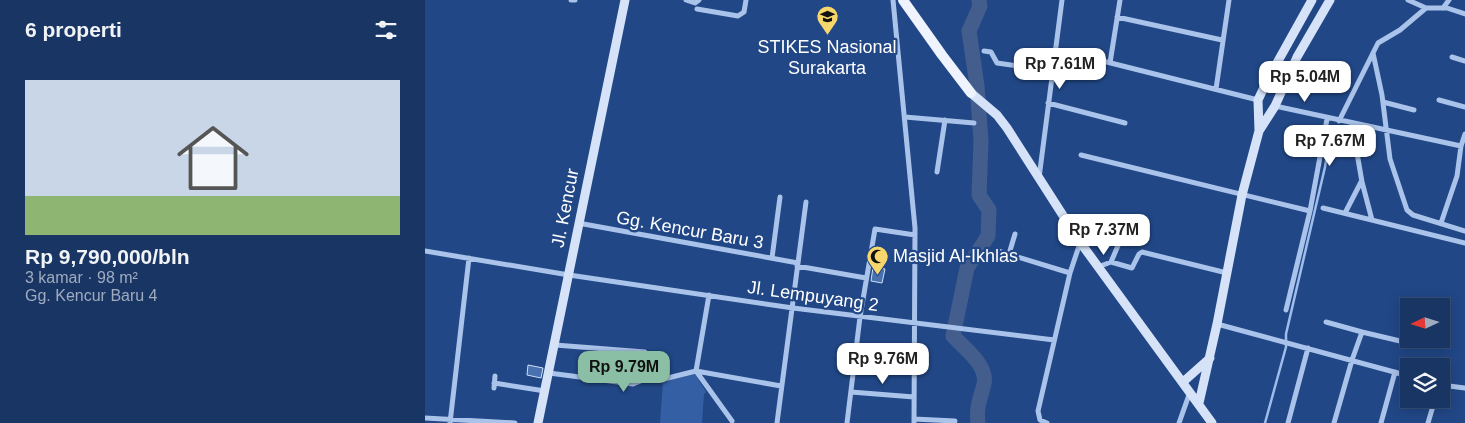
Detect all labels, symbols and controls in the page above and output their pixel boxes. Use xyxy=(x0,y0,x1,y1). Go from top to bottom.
school or university icon: STIKES Nasional Surakarta xyxy=(815,5,839,36)
icon: filters xyxy=(372,16,400,44)
text: 6 properti xyxy=(25,18,122,41)
place label: STIKES Nasional Surakarta xyxy=(757,37,897,78)
pin: Rp 7.61M xyxy=(1008,48,1112,90)
text: Rp 7.61M xyxy=(1025,55,1095,72)
pin: Rp 5.04M xyxy=(1253,61,1357,103)
text: Rp 5.04M xyxy=(1270,68,1340,85)
icon: home xyxy=(168,113,258,203)
pin: Rp 7.67M xyxy=(1278,124,1382,167)
text: Rp 7.67M xyxy=(1295,132,1365,149)
street label: Jl. Kencur xyxy=(548,167,582,249)
street label: Gg. Kencur Baru 3 xyxy=(615,207,765,253)
pin: Rp 7.37M xyxy=(1052,214,1156,256)
text: Rp 7.37M xyxy=(1069,221,1139,238)
mosque icon: Masjid Al-Ikhlas xyxy=(865,244,889,275)
text: Rp 9,790,000/bln xyxy=(25,245,190,268)
place label: Masjid Al-Ikhlas xyxy=(893,246,1018,266)
text: 3 kamar · 98 m² xyxy=(25,269,138,286)
street label: Jl. Lempuyang 2 xyxy=(746,277,880,315)
text: Gg. Kencur Baru 4 xyxy=(25,287,158,304)
north arrow xyxy=(1400,298,1450,348)
map controls xyxy=(1400,298,1450,408)
pin: Rp 9.76M xyxy=(831,342,935,385)
pin: Rp 9.79M xyxy=(572,350,676,393)
text: Rp 9.76M xyxy=(848,350,918,367)
text: Rp 9.79M xyxy=(589,358,659,375)
button: layers xyxy=(1400,358,1450,408)

